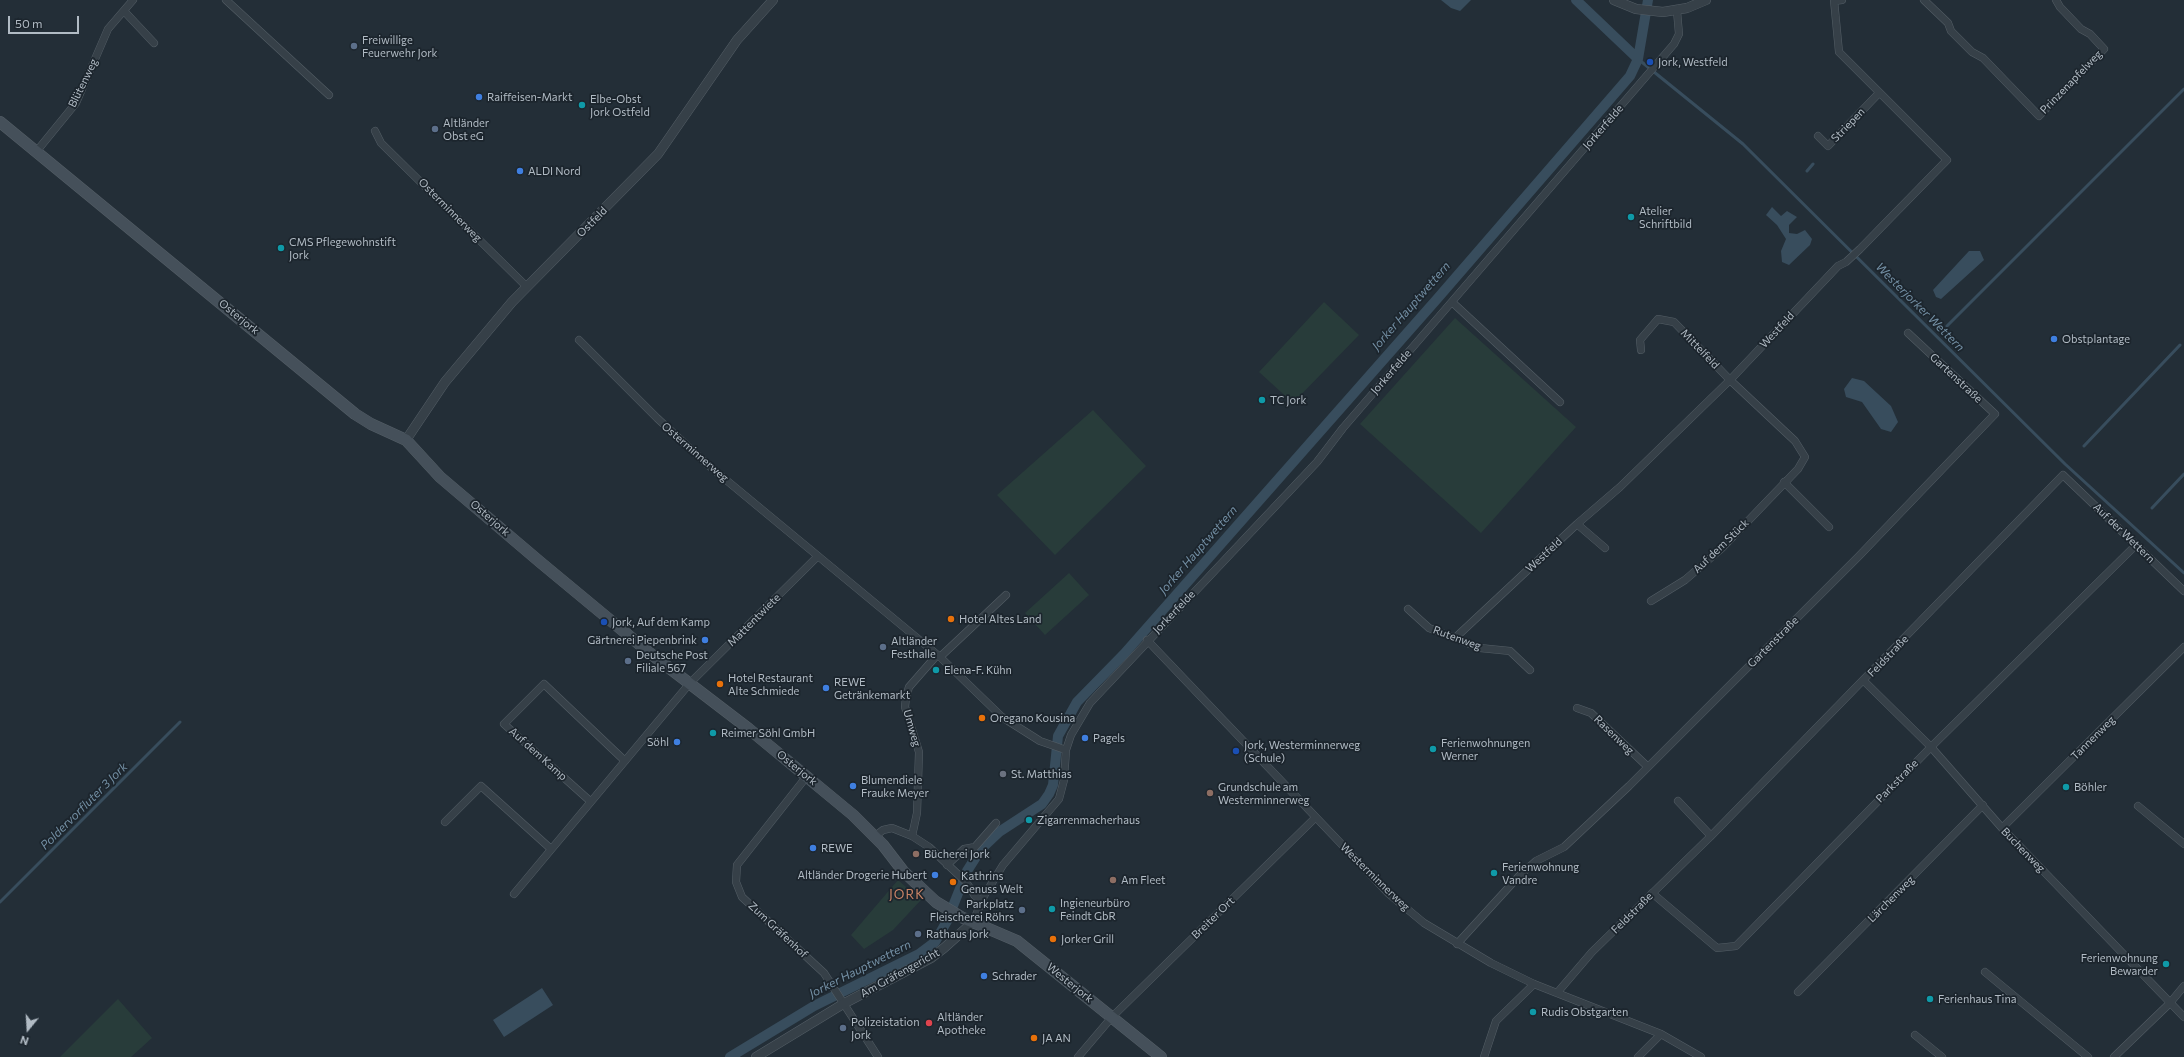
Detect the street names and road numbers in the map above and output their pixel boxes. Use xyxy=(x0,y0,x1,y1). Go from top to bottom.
street label: Prinzenapfelweg xyxy=(2037,47,2105,117)
street label: Blütenweg xyxy=(65,56,101,110)
street label: Jorkerfelde xyxy=(1580,102,1626,152)
street label: Striepen xyxy=(1828,105,1868,145)
street label: Osterminnerweg xyxy=(416,176,484,244)
street label: Ostfeld xyxy=(574,204,610,240)
street label: Osterjork xyxy=(216,297,262,337)
street label: Westfeld xyxy=(1757,309,1797,351)
street label: Mittelfeld xyxy=(1678,326,1722,372)
street label: Jorkerfelde xyxy=(1368,347,1414,397)
street label: Gartenstraße xyxy=(1927,350,1985,406)
street label: Osterminnerweg xyxy=(659,419,731,485)
street label: Osterjork xyxy=(467,497,513,539)
street label: Auf der Wettern xyxy=(2091,500,2157,566)
street label: Auf dem Stück xyxy=(1690,516,1752,576)
street label: Westfeld xyxy=(1523,535,1565,575)
street label: Jorkerfelde xyxy=(1150,588,1198,636)
street label: Mattentwiete xyxy=(725,591,783,649)
street label: Gartenstraße xyxy=(1745,614,1801,670)
street label: Rutenweg xyxy=(1431,623,1483,653)
street label: Feldstraße xyxy=(1865,632,1911,680)
street label: Umweg xyxy=(900,708,924,748)
street label: Rasenweg xyxy=(1591,713,1637,757)
street label: Tannenweg xyxy=(2068,713,2118,763)
street label: Auf dem Kamp xyxy=(506,725,570,783)
street label: Osterjork xyxy=(774,748,820,788)
street label: Parkstraße xyxy=(1873,757,1921,805)
street label: Buchenweg xyxy=(1998,825,2048,875)
street label: Westerminnerweg xyxy=(1338,840,1412,914)
street label: Lärchenweg xyxy=(1865,873,1917,925)
street label: Feldstraße xyxy=(1609,890,1655,936)
street label: Breiter Ort xyxy=(1189,894,1237,942)
street label: Zum Gräfenhof xyxy=(745,899,811,961)
street label: Am Gräfengericht xyxy=(858,946,942,1000)
street label: Westerjork xyxy=(1044,960,1096,1006)

